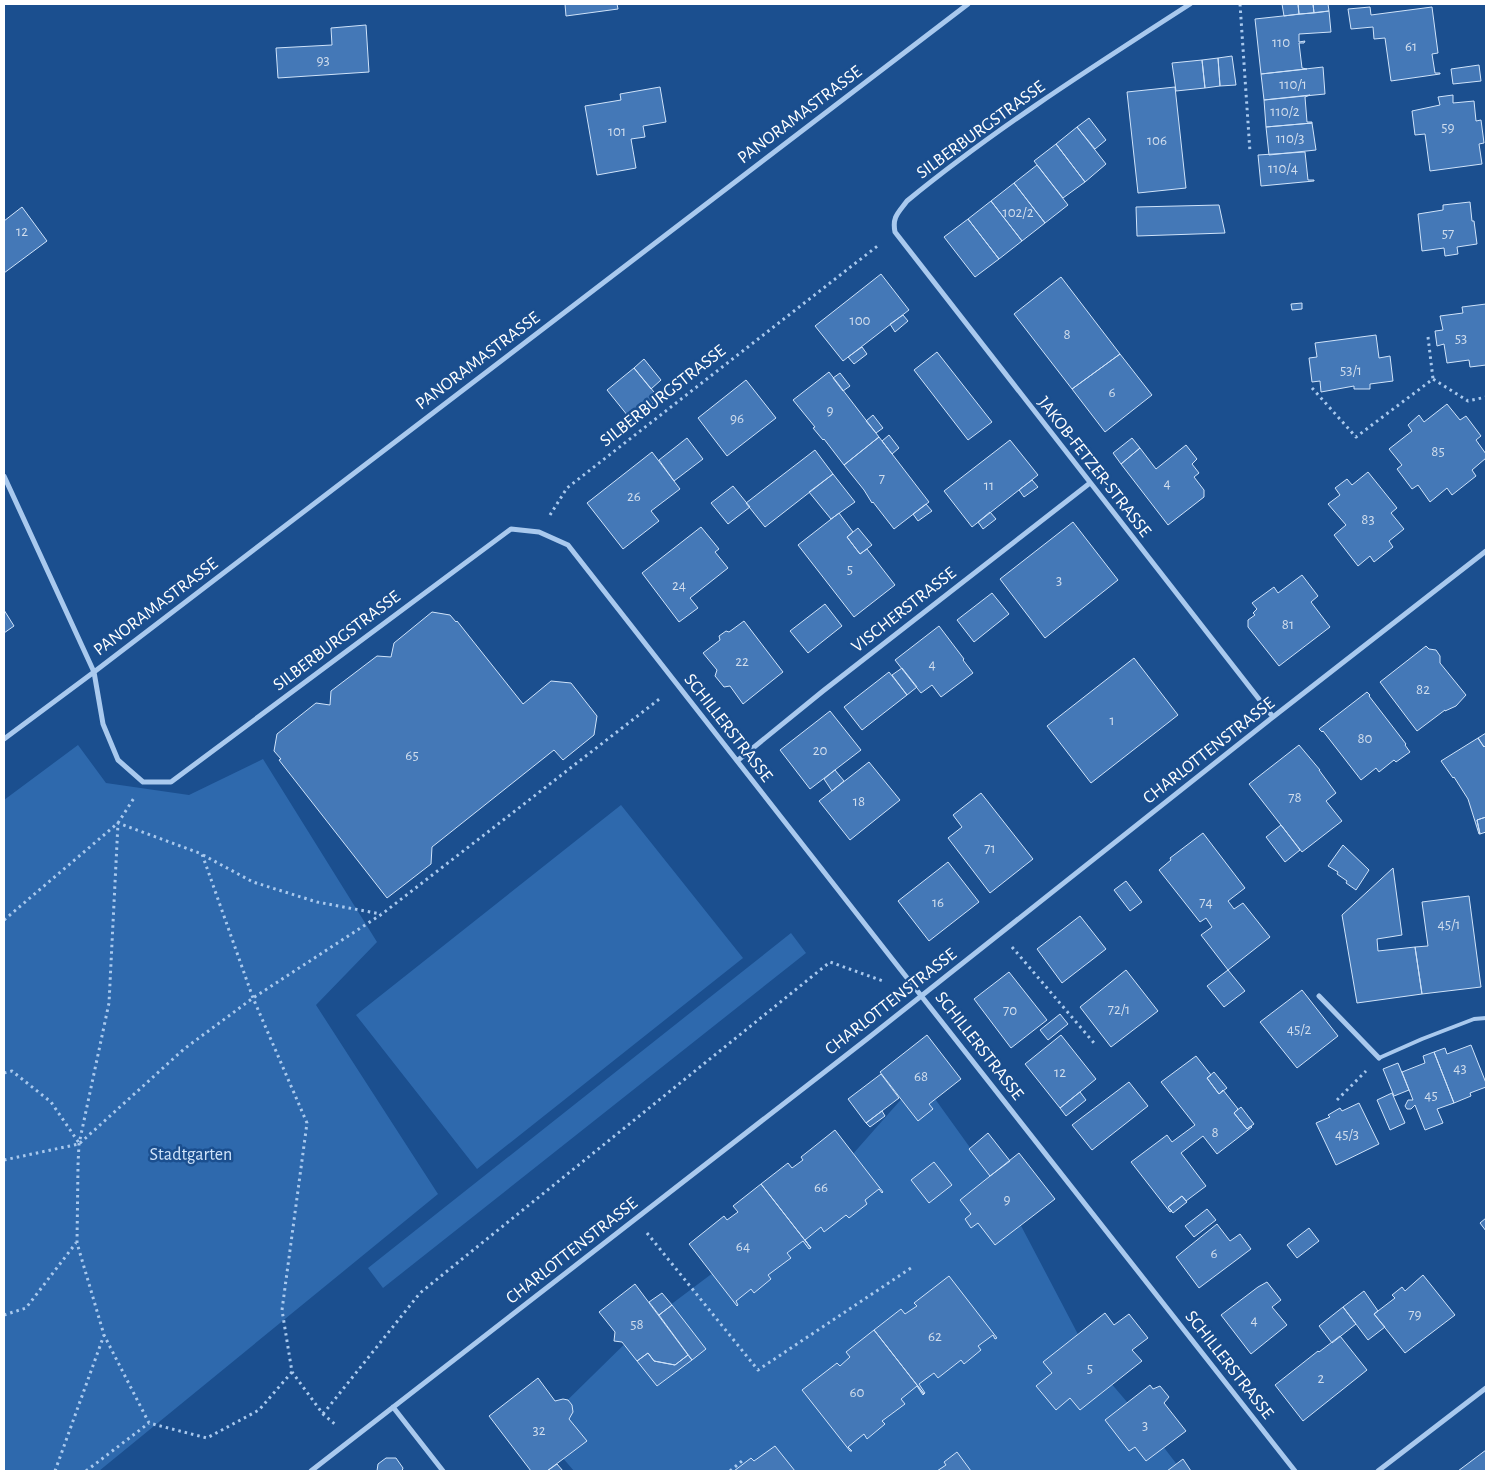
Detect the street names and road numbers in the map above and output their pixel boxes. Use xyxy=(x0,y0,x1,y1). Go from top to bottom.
street label: PANORAMASTRASSE xyxy=(735,62,866,167)
street label: SILBERBURGSTRASSE xyxy=(914,77,1049,182)
street label: PANORAMASTRASSE xyxy=(413,308,544,413)
street label: SILBERBURGSTRASSE xyxy=(597,341,729,450)
street label: JAKOB-FETZER-STRASSE xyxy=(1034,394,1154,541)
street label: PANORAMASTRASSE xyxy=(91,554,222,659)
street label: VISCHERSTRASSE xyxy=(848,564,960,656)
street label: SILBERBURGSTRASSE xyxy=(270,587,404,694)
street label: SCHILLERSTRASSE xyxy=(680,671,776,786)
street label: CHARLOTTENSTRASSE xyxy=(1140,694,1278,808)
street label: CHARLOTTENSTRASSE xyxy=(822,945,960,1059)
street label: SCHILLERSTRASSE xyxy=(931,989,1027,1104)
street label: CHARLOTTENSTRASSE xyxy=(503,1194,641,1308)
street label: SCHILLERSTRASSE xyxy=(1181,1308,1277,1423)

